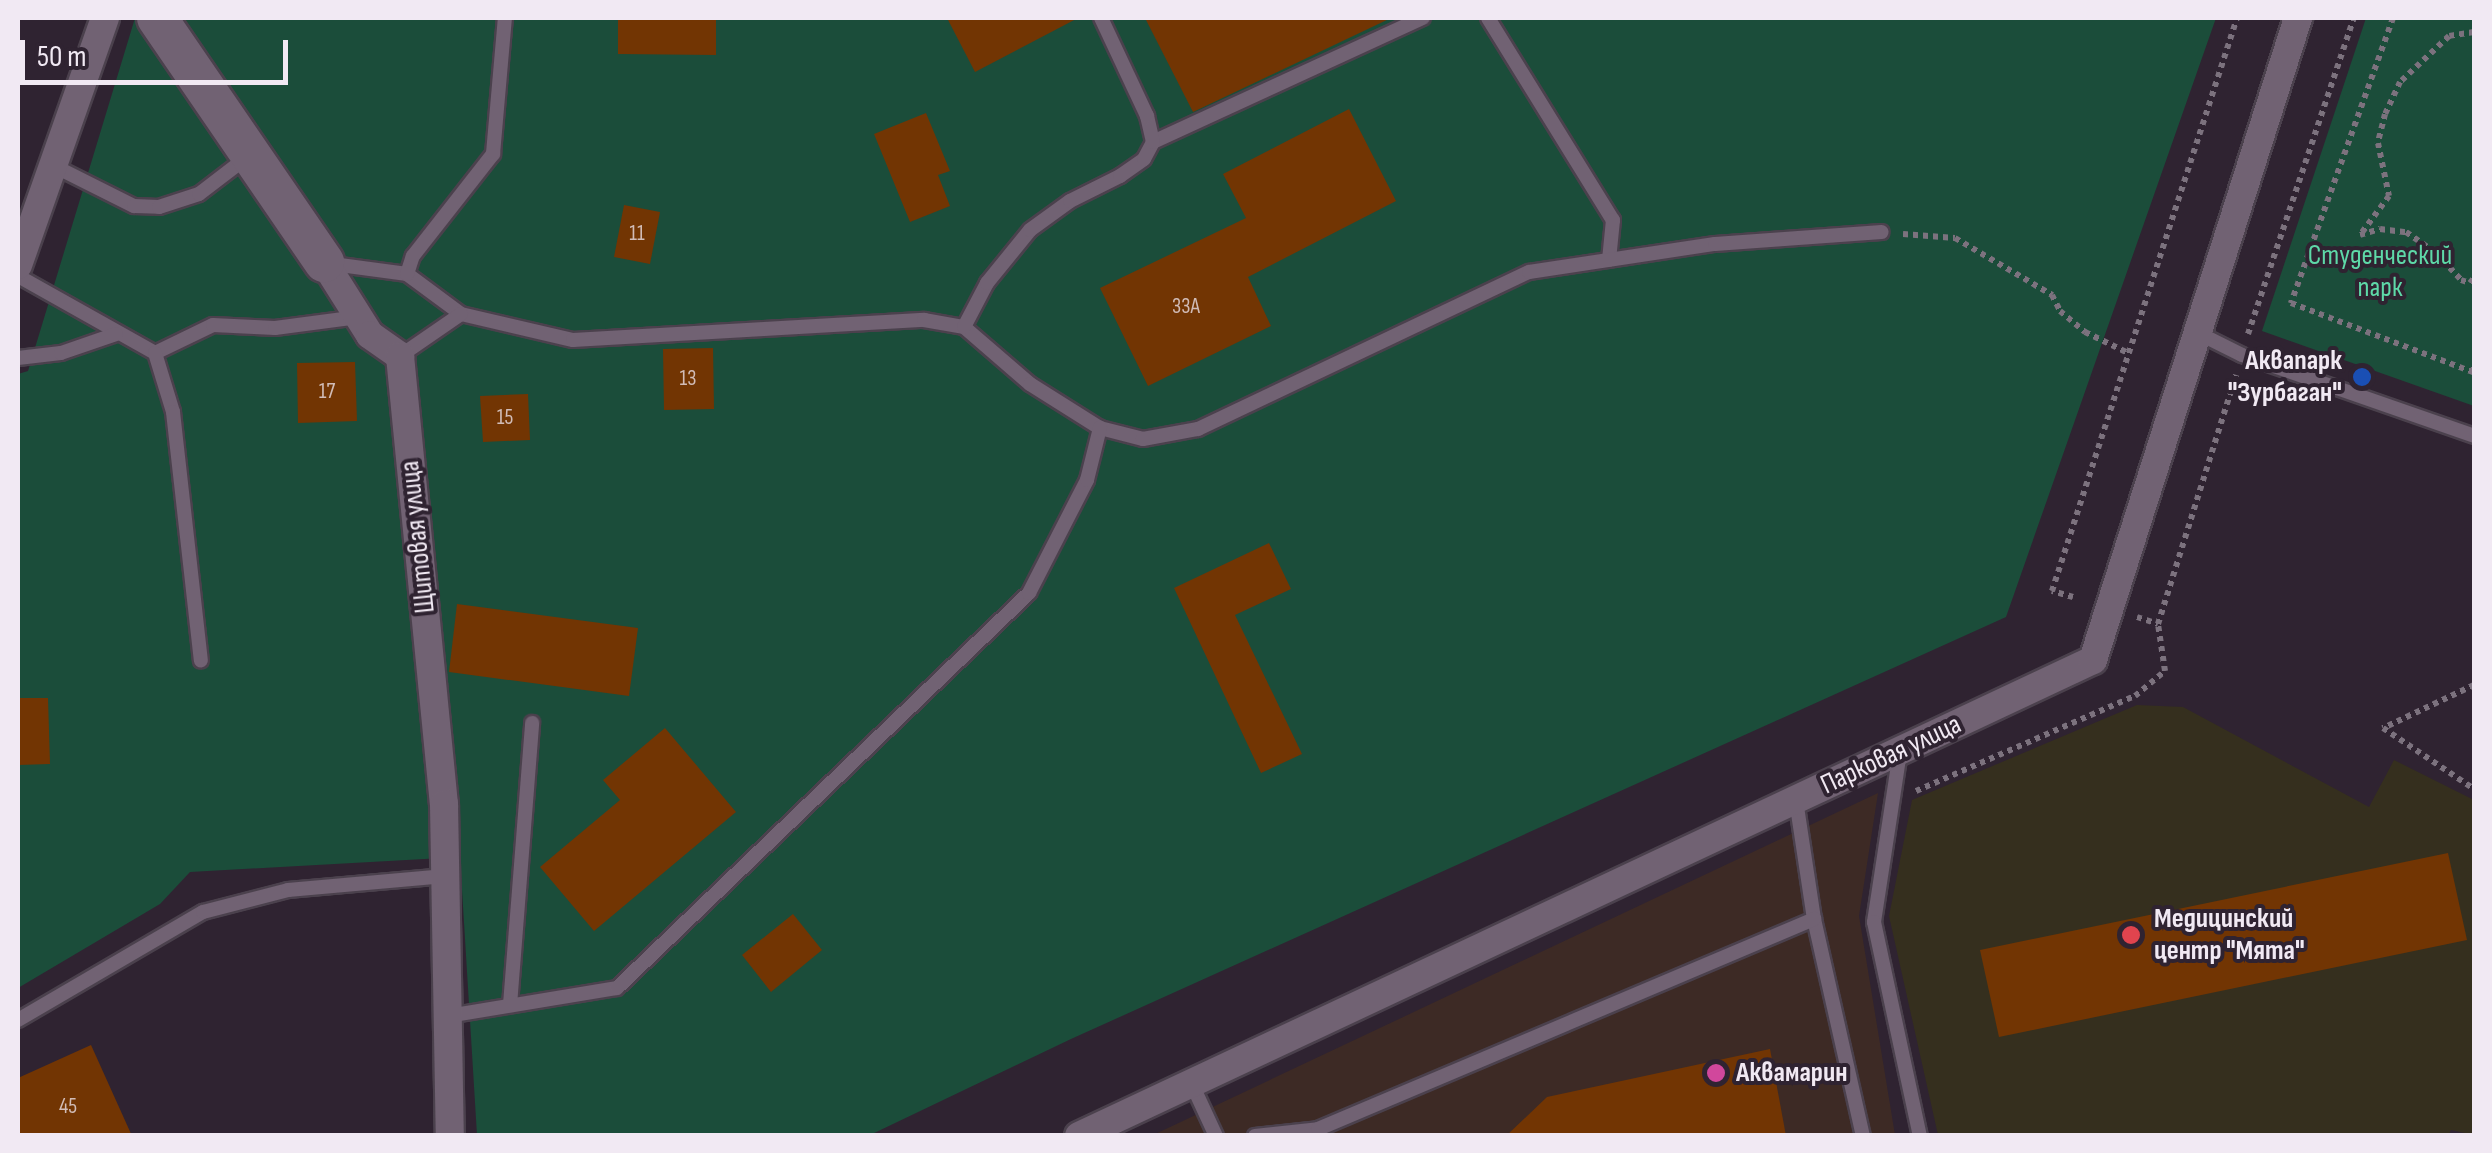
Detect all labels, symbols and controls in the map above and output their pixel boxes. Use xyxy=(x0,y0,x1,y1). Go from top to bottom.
scale bar xyxy=(25,20,292,82)
text: 50 m xyxy=(37,39,86,75)
house number: 11 xyxy=(629,221,645,247)
park label: Студенческий парк xyxy=(2308,239,2452,305)
house number: 33А xyxy=(1172,294,1200,320)
place label: Аквапарк "Зурбаган" xyxy=(2228,344,2342,410)
house number: 13 xyxy=(680,366,696,392)
marker: Аквапарк "Зурбаган" xyxy=(2351,366,2373,388)
house number: 17 xyxy=(319,379,335,405)
house number: 15 xyxy=(497,405,513,431)
street label: Щитовая улица xyxy=(393,459,443,615)
street label: Парковая улица xyxy=(1815,708,1967,802)
place label: Медицинский центр "Мята" xyxy=(2154,902,2305,968)
marker: Медицинский центр "Мята" xyxy=(2118,922,2144,948)
place label: Аквамарин xyxy=(1736,1056,1847,1090)
marker: Аквамарин xyxy=(1705,1062,1727,1084)
house number: 45 xyxy=(59,1094,77,1120)

